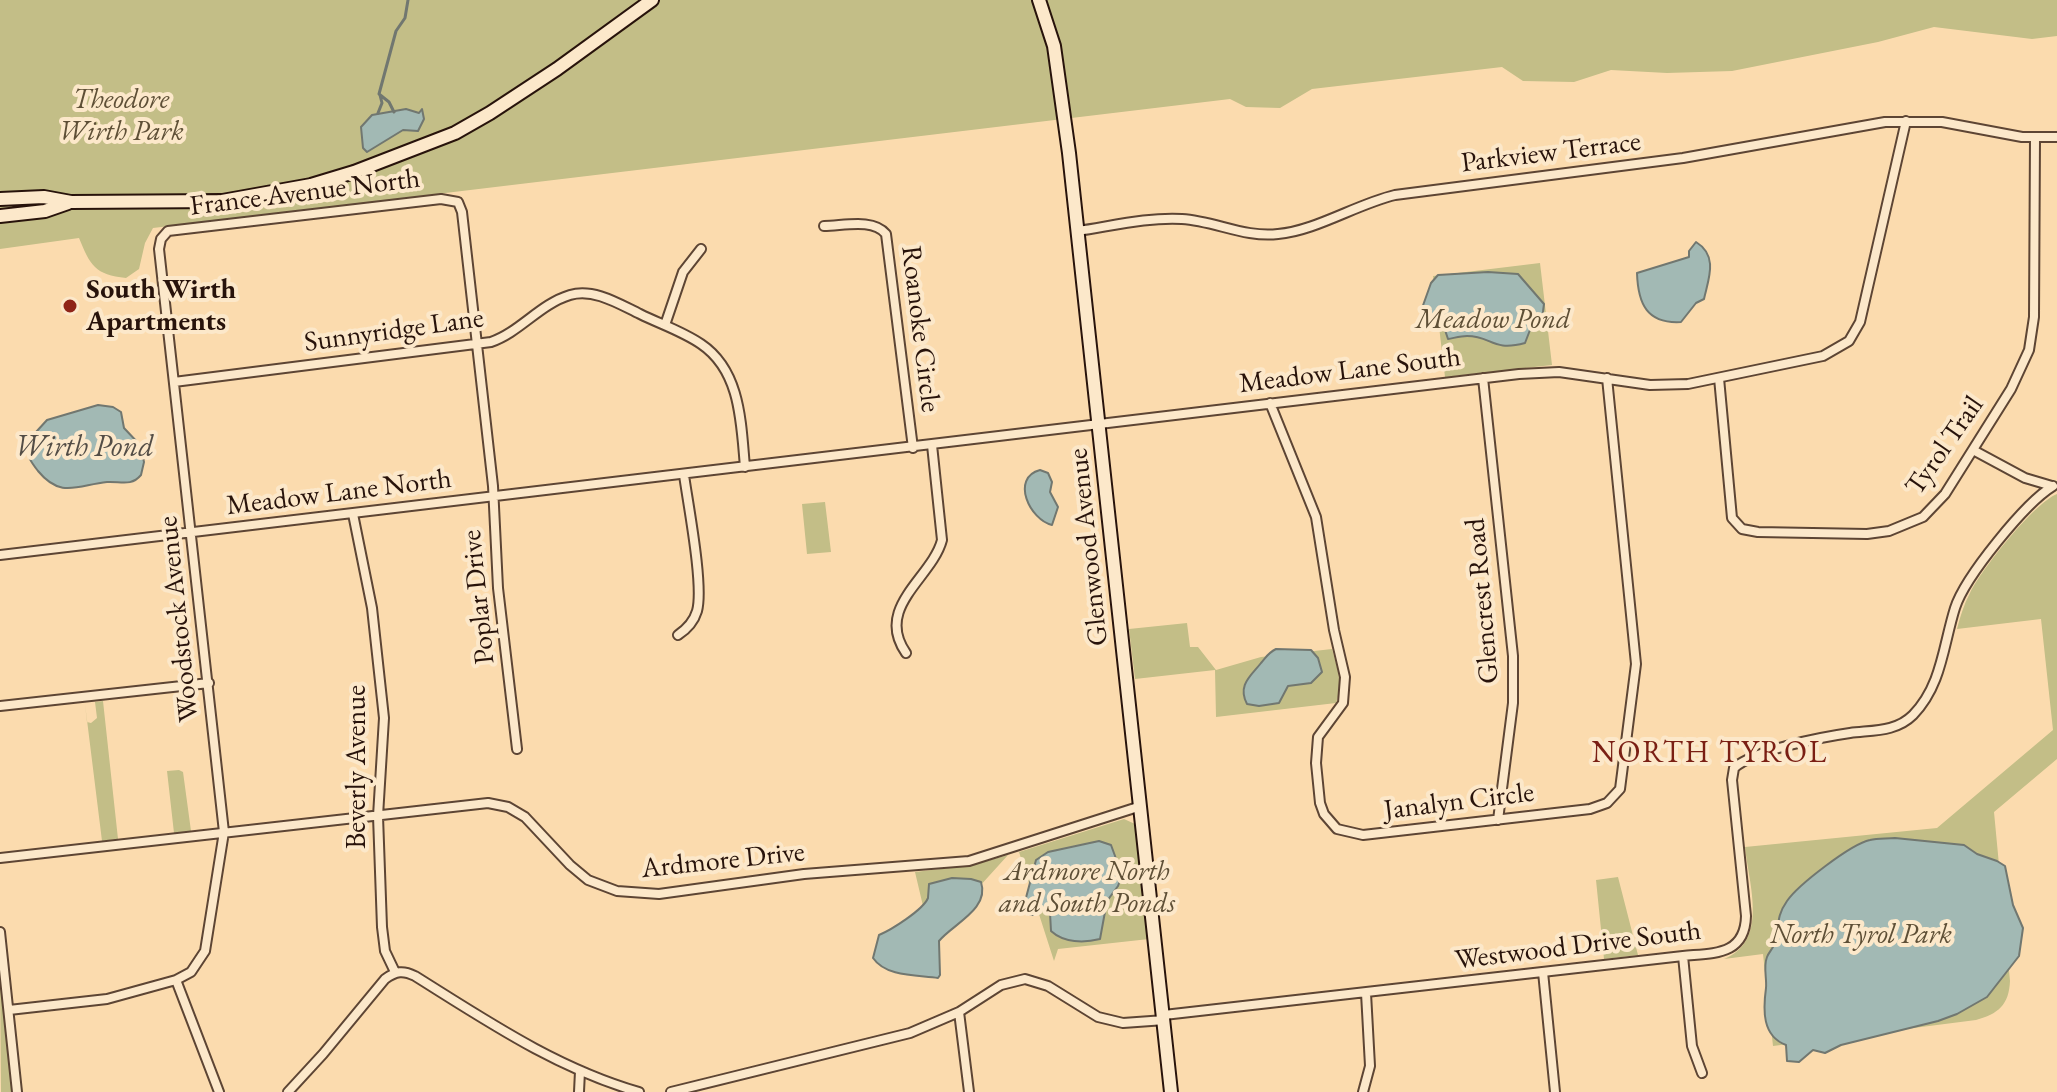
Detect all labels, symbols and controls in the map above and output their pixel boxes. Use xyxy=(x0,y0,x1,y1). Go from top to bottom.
park label: Theodore Wirth Park xyxy=(58,83,184,149)
street label: Parkview Terrace xyxy=(1459,125,1643,181)
street label: France Avenue North xyxy=(188,162,422,224)
street label: Roanoke Circle xyxy=(893,244,947,414)
place label: South Wirth Apartments xyxy=(86,273,236,339)
marker: South Wirth Apartments xyxy=(61,297,79,315)
street label: Sunnyridge Lane xyxy=(302,302,486,360)
park label: Meadow Pond xyxy=(1416,303,1570,337)
street label: Meadow Lane South xyxy=(1237,341,1463,401)
street label: Tyrol Trail xyxy=(1899,390,1991,502)
water label: Wirth Pond xyxy=(14,430,154,466)
street label: Glenwood Avenue xyxy=(1062,447,1116,647)
street label: Meadow Lane North xyxy=(225,463,453,523)
street label: Woodstock Avenue xyxy=(151,514,207,724)
street label: Glencrest Road xyxy=(1459,517,1507,685)
street label: Poplar Drive xyxy=(455,528,503,666)
street label: Beverly Avenue xyxy=(340,685,374,849)
district label: NORTH TYROL xyxy=(1592,736,1828,772)
street label: Janalyn Circle xyxy=(1382,776,1536,828)
street label: Ardmore Drive xyxy=(640,836,806,886)
park label: Ardmore North and South Ponds xyxy=(999,855,1175,921)
street label: Westwood Drive South xyxy=(1453,914,1703,978)
park label: North Tyrol Park xyxy=(1770,918,1952,952)

